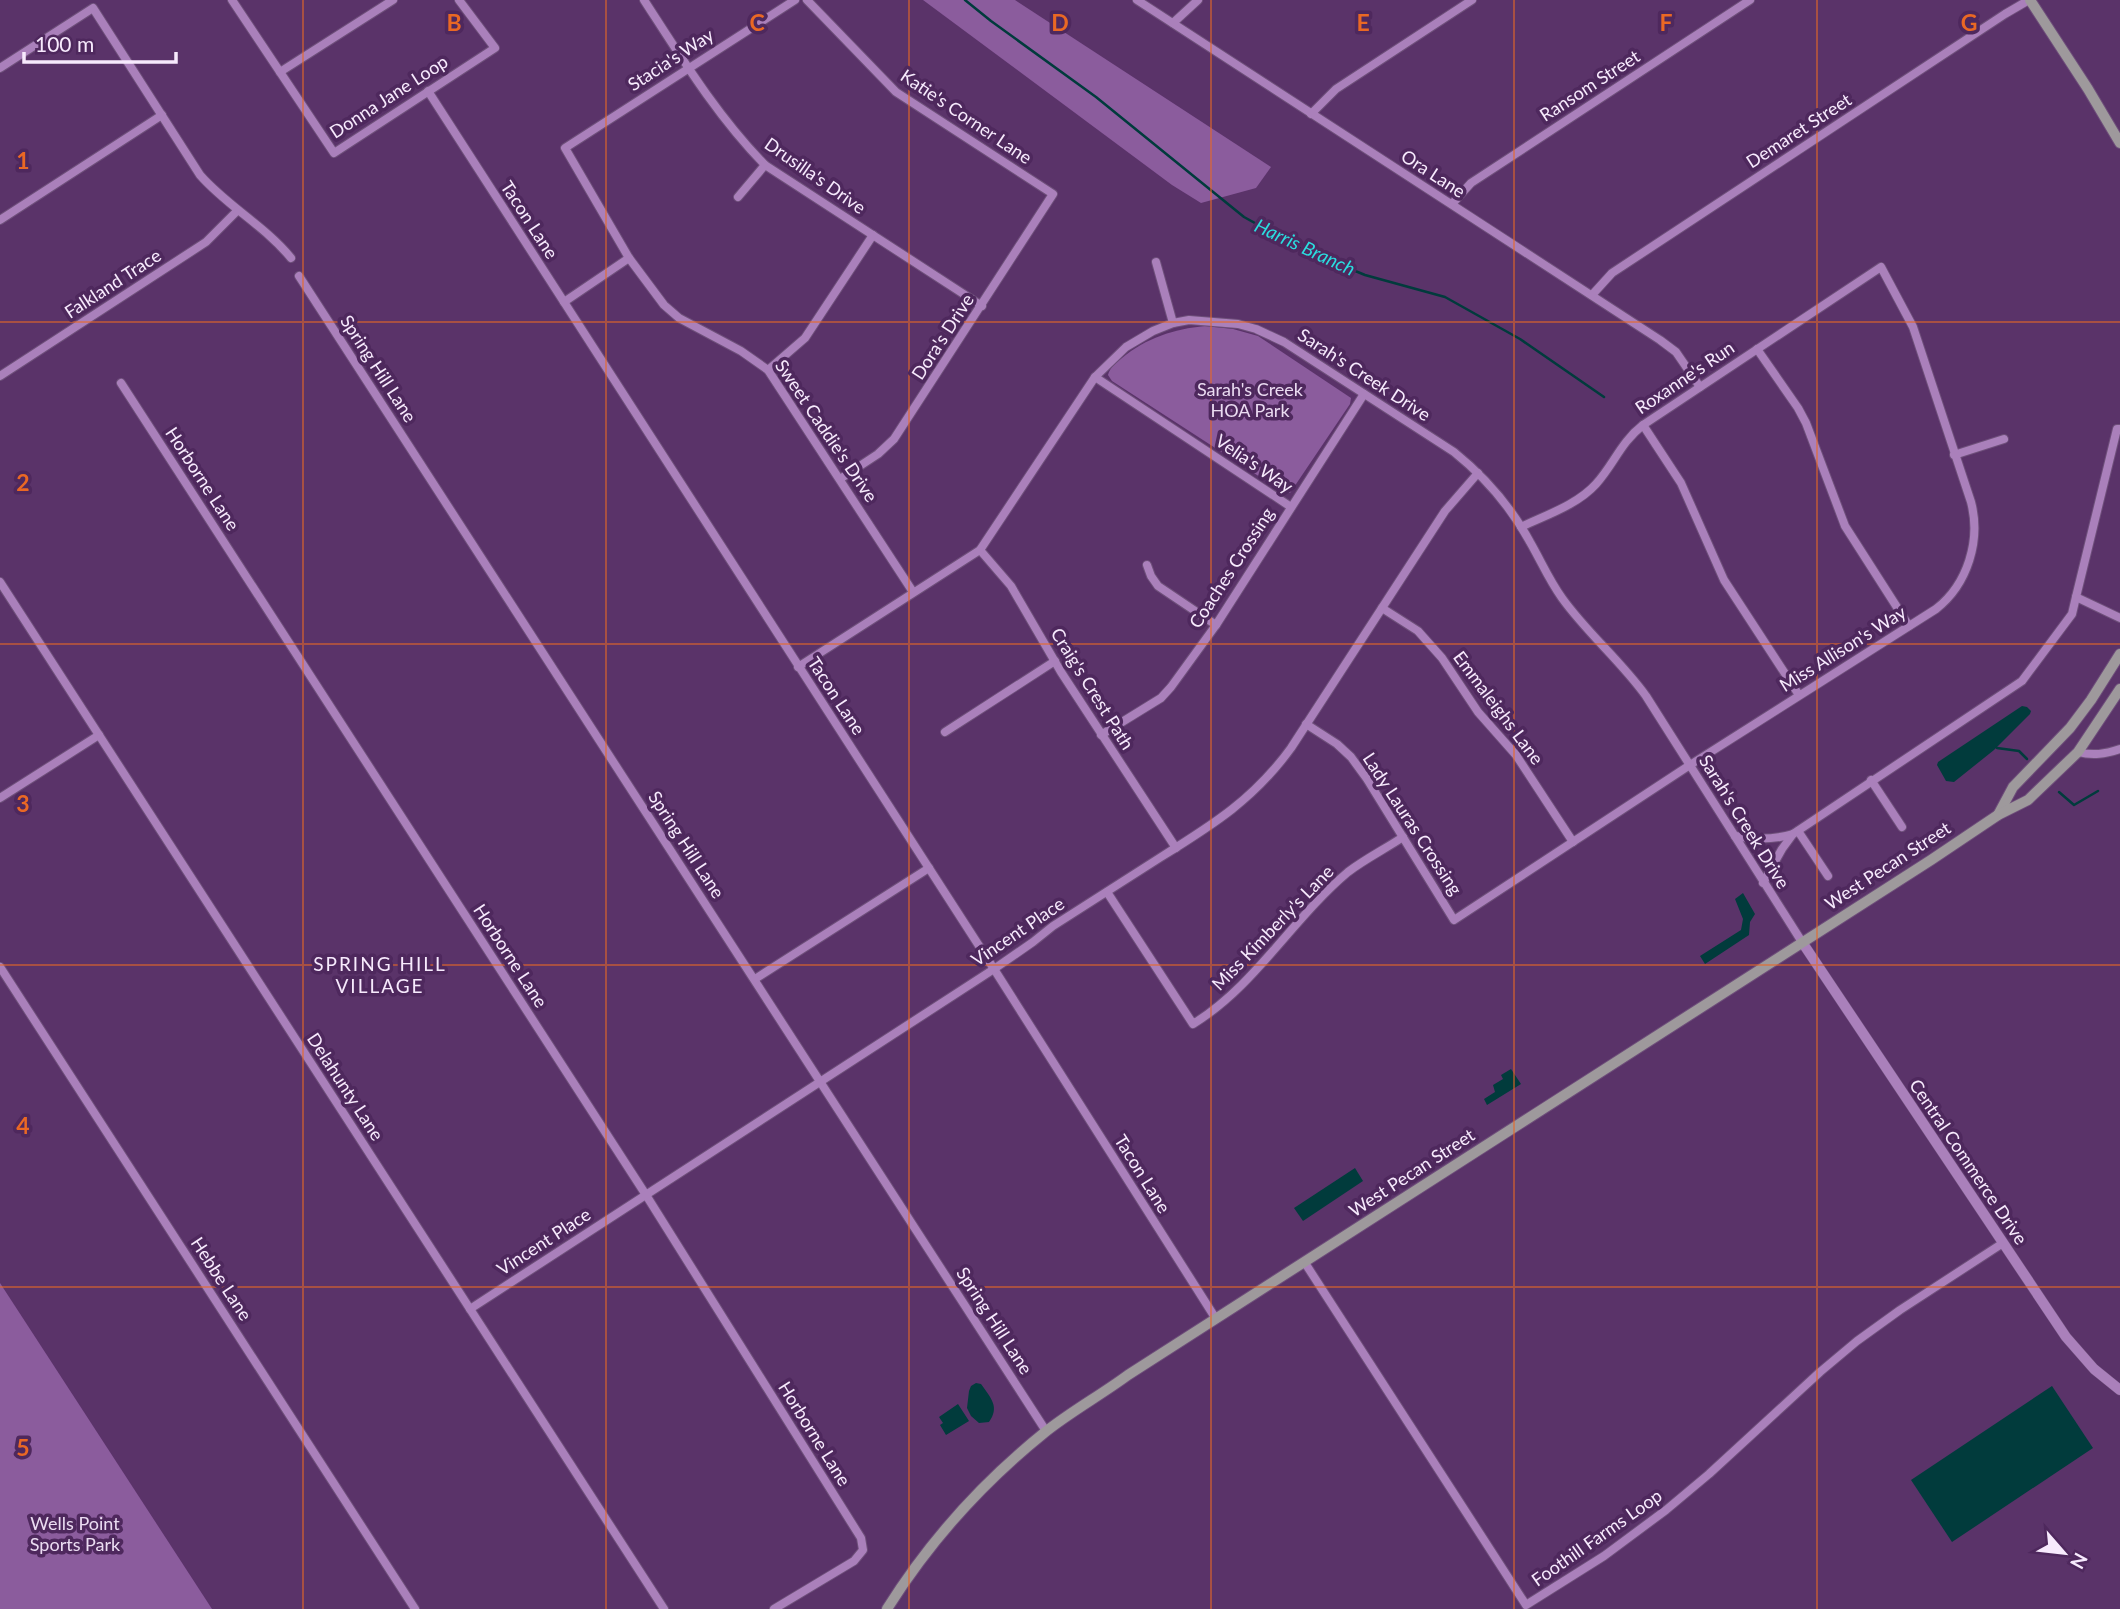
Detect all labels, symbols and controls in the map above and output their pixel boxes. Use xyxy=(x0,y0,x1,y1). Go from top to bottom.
text: B xyxy=(446,8,462,36)
text: C xyxy=(749,8,765,36)
text: D xyxy=(1051,8,1069,36)
text: E xyxy=(1356,8,1370,36)
text: F xyxy=(1659,8,1673,36)
text: G xyxy=(1961,8,1977,36)
scale bar xyxy=(24,21,177,65)
street label: Stacia's Way xyxy=(623,23,718,95)
text: 100 m xyxy=(35,31,94,56)
street label: Ransom Street xyxy=(1535,44,1644,126)
street label: Donna Jane Loop xyxy=(325,50,452,143)
street label: Katie's Corner Lane xyxy=(897,64,1036,168)
street label: Demaret Street xyxy=(1742,88,1856,172)
street label: Drusilla's Drive xyxy=(761,132,870,218)
street label: Ora Lane xyxy=(1397,144,1470,202)
text: 1 xyxy=(16,146,30,174)
street label: Tacon Lane xyxy=(496,176,563,263)
water label: Harris Branch xyxy=(1251,213,1359,280)
street label: Falkland Trace xyxy=(60,244,165,322)
street label: Dora's Drive xyxy=(906,289,978,383)
street label: Spring Hill Lane xyxy=(336,311,422,426)
street label: Sarah's Creek Drive xyxy=(1294,323,1435,425)
street label: Roxanne's Run xyxy=(1631,336,1738,418)
street label: Sweet Caddie's Drive xyxy=(771,355,883,506)
park label: Sarah's Creek HOA Park xyxy=(1197,378,1304,421)
street label: Horborne Lane xyxy=(161,423,244,534)
street label: Velia's Way xyxy=(1212,429,1298,498)
text: 2 xyxy=(16,468,30,496)
street label: Coaches Crossing xyxy=(1184,503,1278,632)
street label: Miss Allison's Way xyxy=(1775,600,1910,696)
street label: Craig's Crest Path xyxy=(1047,624,1139,753)
street label: Emmaleighs Lane xyxy=(1449,646,1549,768)
street label: Tacon Lane xyxy=(803,652,870,739)
street label: Lady Lauras Crossing xyxy=(1359,748,1467,899)
street label: Sarah's Creek Drive xyxy=(1695,751,1795,892)
street label: Spring Hill Lane xyxy=(644,787,730,902)
text: 3 xyxy=(16,789,30,817)
street label: West Pecan Street xyxy=(1820,816,1955,914)
street label: Miss Kimberly's Lane xyxy=(1207,860,1338,994)
street label: Vincent Place xyxy=(967,892,1068,970)
street label: Horborne Lane xyxy=(469,900,552,1011)
district label: SPRING HILL VILLAGE xyxy=(313,952,447,997)
street label: Delahunty Lane xyxy=(303,1029,389,1144)
street label: Central Commerce Drive xyxy=(1905,1075,2032,1248)
text: 4 xyxy=(16,1111,30,1139)
street label: West Pecan Street xyxy=(1344,1123,1479,1221)
street label: Tacon Lane xyxy=(1110,1130,1176,1217)
street label: Vincent Place xyxy=(492,1203,594,1280)
street label: Hebbe Lane xyxy=(187,1233,257,1324)
street label: Spring Hill Lane xyxy=(952,1263,1038,1378)
street label: Horborne Lane xyxy=(774,1377,856,1490)
text: 5 xyxy=(16,1433,30,1461)
street label: Foothill Farms Loop xyxy=(1527,1484,1666,1590)
park label: Wells Point Sports Park xyxy=(30,1512,121,1555)
north arrow xyxy=(2029,1518,2099,1588)
text: N xyxy=(2066,1549,2093,1573)

